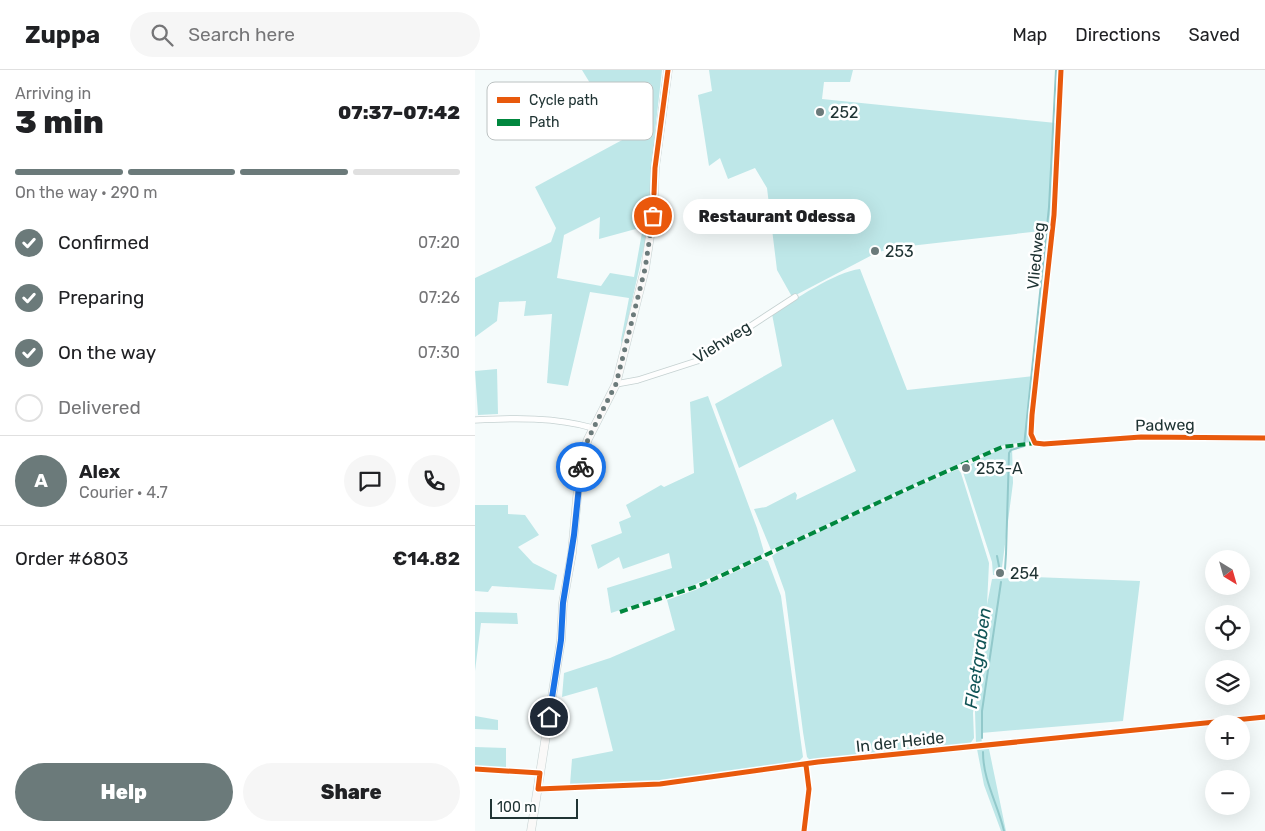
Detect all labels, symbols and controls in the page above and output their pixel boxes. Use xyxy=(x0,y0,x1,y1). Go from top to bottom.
search box xyxy=(130,12,480,57)
text: Zuppa xyxy=(25,21,100,49)
icon: search xyxy=(148,21,176,49)
text: Search here xyxy=(188,23,295,46)
text: Map xyxy=(1012,24,1047,46)
text: Directions xyxy=(1075,24,1161,46)
text: Saved xyxy=(1189,24,1240,46)
legend xyxy=(487,82,653,140)
text: Arriving in xyxy=(15,84,91,103)
text: Cycle path xyxy=(529,92,598,109)
text: 07:37–07:42 xyxy=(338,101,460,124)
text: 3 min xyxy=(15,103,104,141)
place label: 252 xyxy=(830,103,858,122)
marker: 252 xyxy=(814,106,826,118)
text: Path xyxy=(529,114,560,131)
text: On the way · 290 m xyxy=(15,183,158,202)
pin xyxy=(632,195,674,237)
callout: Restaurant Odessa xyxy=(683,198,871,234)
icon: bag xyxy=(639,202,667,230)
text: Restaurant Odessa xyxy=(699,207,855,226)
street label: Vliedweg xyxy=(1023,221,1049,291)
icon: check xyxy=(15,229,43,257)
text: Confirmed xyxy=(58,231,149,254)
text: 07:20 xyxy=(418,233,460,252)
place label: 253 xyxy=(885,242,914,261)
marker: 253 xyxy=(869,245,881,257)
icon: check xyxy=(15,284,43,312)
text: Preparing xyxy=(58,286,144,309)
text: 07:26 xyxy=(418,288,460,307)
street label: Viehweg xyxy=(690,317,754,367)
icon: check xyxy=(15,339,43,367)
text: On the way xyxy=(58,341,156,364)
text: 07:30 xyxy=(418,343,460,362)
text: Delivered xyxy=(58,396,141,419)
street label: Padweg xyxy=(1135,415,1195,435)
courier xyxy=(556,442,606,492)
icon: bike xyxy=(567,453,595,481)
button: chat xyxy=(344,455,396,507)
button: phone xyxy=(408,455,460,507)
place label: 253-A xyxy=(976,459,1023,478)
text: Alex xyxy=(79,460,120,483)
marker: 253-A xyxy=(960,462,972,474)
text: A xyxy=(34,469,48,492)
text: Courier · 4.7 xyxy=(79,483,168,502)
text: Order #6803 xyxy=(15,547,129,570)
text: €14.82 xyxy=(392,547,460,570)
north arrow xyxy=(1205,550,1250,595)
map controls xyxy=(1205,550,1250,815)
place label: 254 xyxy=(1010,564,1039,583)
marker: 254 xyxy=(994,567,1006,579)
button: locate xyxy=(1205,605,1250,650)
water label: Fleetgraben xyxy=(960,606,996,710)
button: layers xyxy=(1205,660,1250,705)
pin xyxy=(528,696,570,738)
icon: home xyxy=(535,703,563,731)
button: + xyxy=(1205,715,1250,760)
street label: In der Heide xyxy=(855,728,945,756)
button: Help xyxy=(15,763,233,821)
button: Share xyxy=(243,763,460,821)
button: − xyxy=(1205,770,1250,815)
scale bar xyxy=(490,796,577,819)
text: 100 m xyxy=(497,799,537,816)

